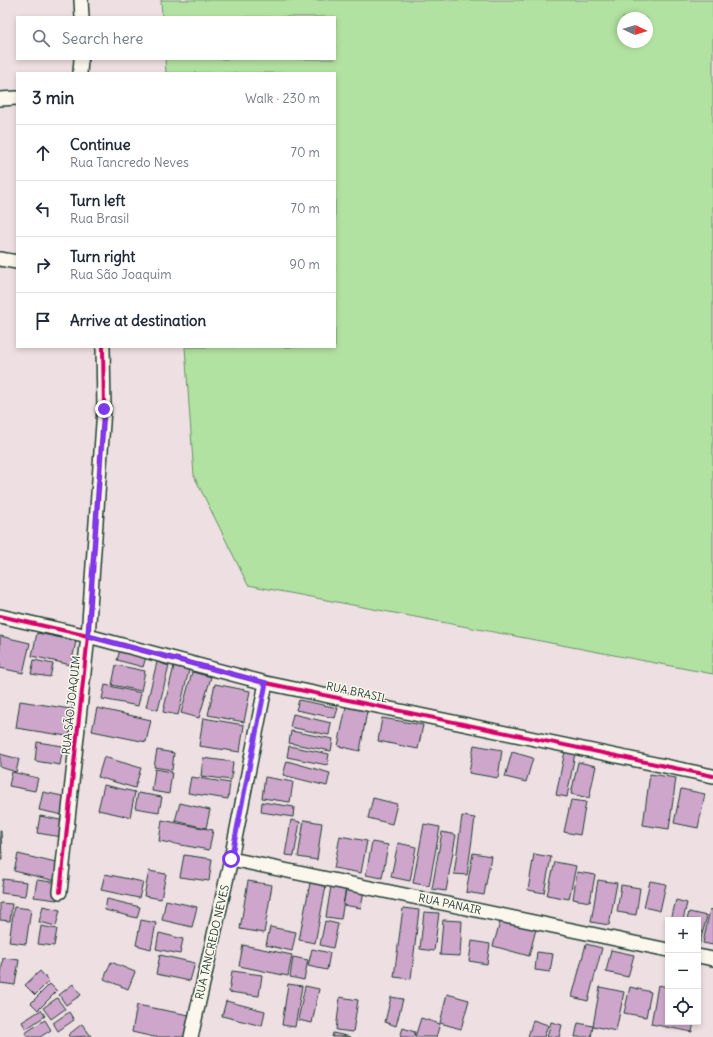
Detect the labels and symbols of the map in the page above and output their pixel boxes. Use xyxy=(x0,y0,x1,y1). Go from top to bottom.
north arrow xyxy=(617,12,653,48)
route end xyxy=(95,400,113,418)
street label: RUA SÃO JOAQUIM xyxy=(59,655,83,755)
street label: RUA BRASIL xyxy=(325,679,389,705)
route start xyxy=(222,850,240,868)
street label: RUA TANCREDO NEVES xyxy=(192,883,232,1001)
street label: RUA PANAIR xyxy=(417,890,483,918)

